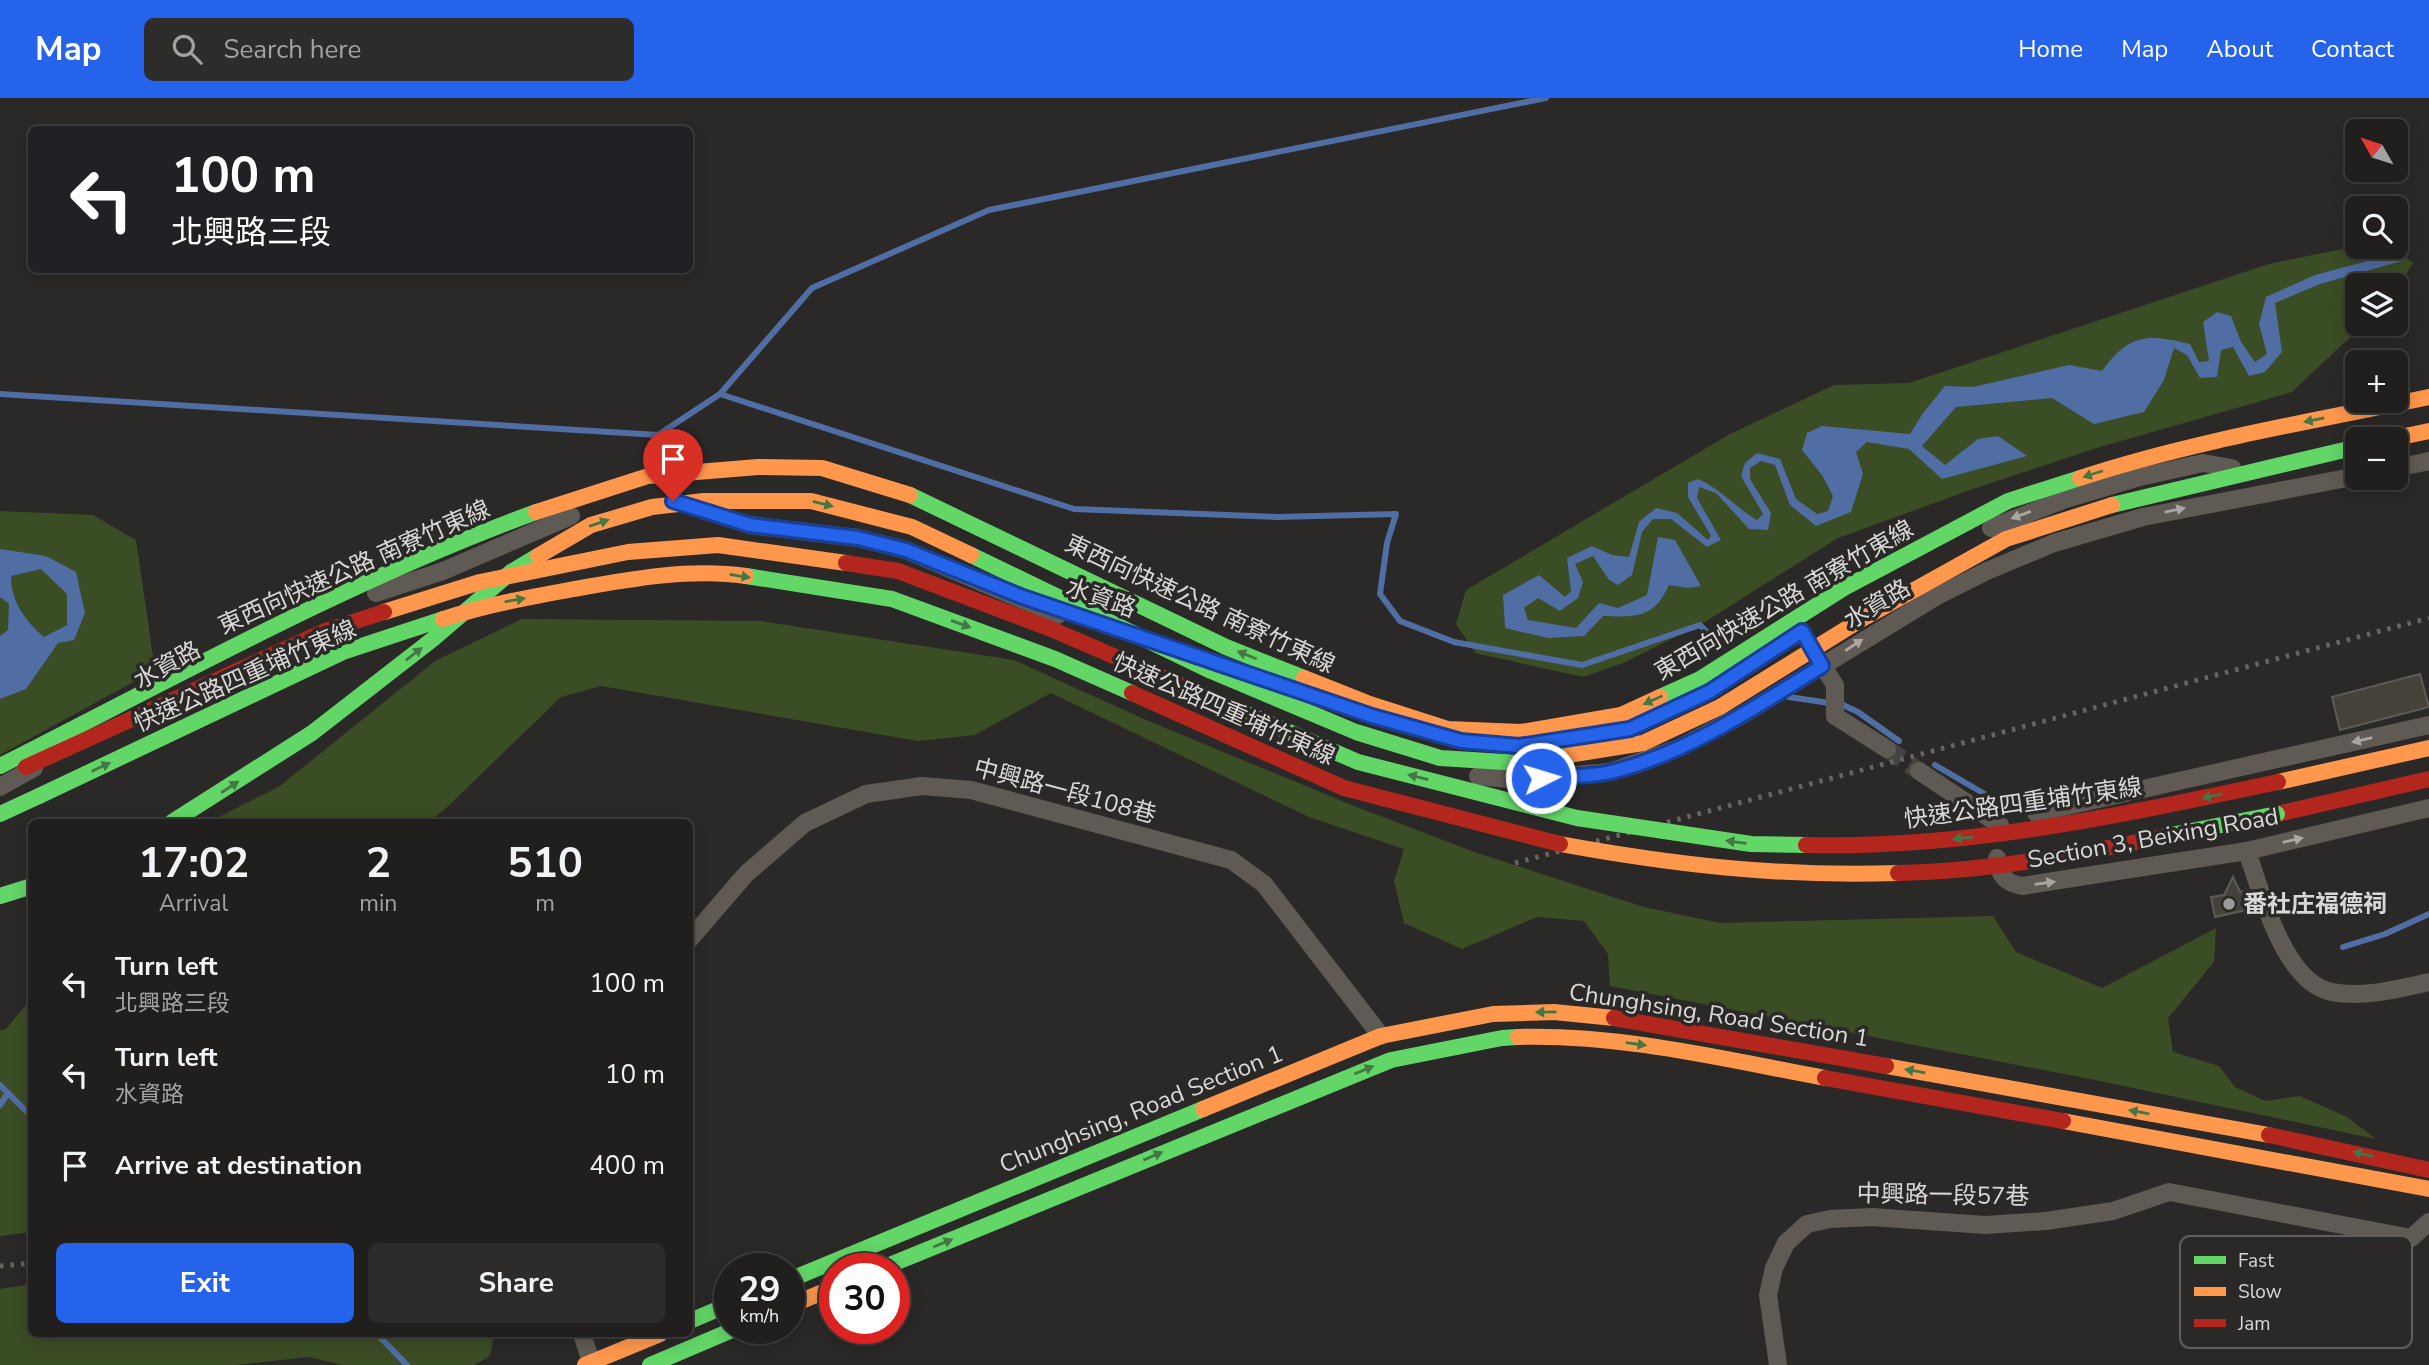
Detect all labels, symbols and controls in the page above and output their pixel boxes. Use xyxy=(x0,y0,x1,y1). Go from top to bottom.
search box xyxy=(144,18,634,81)
text: Map xyxy=(35,27,102,72)
icon: search xyxy=(168,30,206,68)
text: Search here xyxy=(224,32,361,67)
text: Home xyxy=(2018,33,2083,65)
text: Map xyxy=(2121,33,2168,65)
text: About xyxy=(2206,33,2273,65)
text: Contact xyxy=(2311,33,2394,65)
north arrow xyxy=(2345,119,2408,182)
map controls xyxy=(2345,119,2408,490)
text: 100 m xyxy=(171,142,315,209)
icon: left xyxy=(56,154,147,245)
button: search xyxy=(2345,196,2408,259)
text: 北興路三段 xyxy=(171,211,331,254)
button: layers xyxy=(2345,273,2408,336)
button: + xyxy=(2345,350,2408,413)
one-way arrow xyxy=(2303,415,2325,426)
button: − xyxy=(2345,427,2408,490)
pin xyxy=(643,429,703,501)
icon: arrive xyxy=(654,440,692,478)
one-way arrow xyxy=(2082,469,2103,480)
street label: 東西向快速公路 南寮竹東線 xyxy=(213,493,495,641)
one-way arrow xyxy=(812,499,834,510)
one-way arrow xyxy=(2164,505,2186,516)
one-way arrow xyxy=(2011,510,2032,521)
street label: 東西向快速公路 南寮竹東線 xyxy=(1649,513,1919,687)
one-way arrow xyxy=(589,517,610,528)
street label: 東西向快速公路 南寮竹東線 xyxy=(1060,527,1340,681)
one-way arrow xyxy=(729,571,751,582)
street label: 水資路 xyxy=(1062,571,1140,625)
street label: 水資路 xyxy=(1838,572,1916,636)
one-way arrow xyxy=(504,594,526,605)
street label: 快速公路四重埔竹東線 xyxy=(129,613,361,739)
one-way arrow xyxy=(951,619,972,630)
street label: 水資路 xyxy=(128,634,206,696)
one-way arrow xyxy=(1844,639,1864,652)
street label: 快速公路四重埔竹東線 xyxy=(1108,646,1340,772)
one-way arrow xyxy=(405,647,423,661)
one-way arrow xyxy=(1237,650,1258,661)
one-way arrow xyxy=(1643,694,1663,706)
one-way arrow xyxy=(2351,734,2373,745)
position arrow xyxy=(1504,741,1578,815)
street label: 中興路一段108巷 xyxy=(970,751,1160,831)
one-way arrow xyxy=(90,761,111,772)
street label: 快速公路四重埔竹東線 xyxy=(1902,770,2144,836)
one-way arrow xyxy=(1407,771,1429,782)
one-way arrow xyxy=(220,780,240,793)
one-way arrow xyxy=(2201,790,2223,801)
street label: Section 3, Beixing Road xyxy=(2025,800,2281,876)
one-way arrow xyxy=(1952,833,1974,844)
one-way arrow xyxy=(2282,834,2304,845)
text: 17:02 xyxy=(138,835,249,892)
text: 2 xyxy=(366,835,391,892)
text: 510 xyxy=(507,835,583,892)
one-way arrow xyxy=(1725,837,1747,848)
one-way arrow xyxy=(2034,877,2056,888)
text: Arrival xyxy=(159,888,228,919)
text: min xyxy=(359,888,397,919)
text: m xyxy=(535,888,555,919)
place label: 番社庄福德祠 xyxy=(2243,888,2387,920)
marker: 番社庄福德祠 xyxy=(2221,896,2237,912)
text: Turn left xyxy=(115,949,218,984)
icon: left xyxy=(56,965,94,1003)
text: 100 m xyxy=(589,966,665,1001)
street label: Chunghsing, Road Section 1 xyxy=(1567,975,1871,1055)
text: 北興路三段 xyxy=(115,988,230,1019)
one-way arrow xyxy=(1535,1007,1557,1018)
street label: Chunghsing, Road Section 1 xyxy=(994,1037,1288,1181)
one-way arrow xyxy=(1625,1038,1647,1049)
text: Turn left xyxy=(115,1040,218,1075)
icon: left xyxy=(56,1056,94,1094)
text: 10 m xyxy=(605,1057,665,1092)
one-way arrow xyxy=(1353,1065,1374,1076)
one-way arrow xyxy=(1904,1065,1926,1076)
text: 水資路 xyxy=(115,1079,184,1110)
one-way arrow xyxy=(2128,1106,2150,1117)
icon: arrive xyxy=(56,1147,94,1185)
text: Arrive at destination xyxy=(115,1148,362,1183)
text: 400 m xyxy=(589,1148,665,1183)
one-way arrow xyxy=(2351,1149,2373,1160)
one-way arrow xyxy=(1143,1150,1163,1162)
street label: 中興路一段57巷 xyxy=(1856,1177,2030,1213)
legend xyxy=(2180,1236,2412,1348)
one-way arrow xyxy=(933,1237,953,1249)
button: Exit xyxy=(56,1243,354,1323)
button: Share xyxy=(368,1243,665,1323)
text: Fast xyxy=(2238,1248,2274,1274)
speed limit sign: 30 xyxy=(819,1253,910,1344)
text: 29 xyxy=(738,1266,781,1313)
text: Slow xyxy=(2238,1279,2282,1305)
text: km/h xyxy=(740,1304,779,1328)
text: Jam xyxy=(2237,1311,2271,1337)

